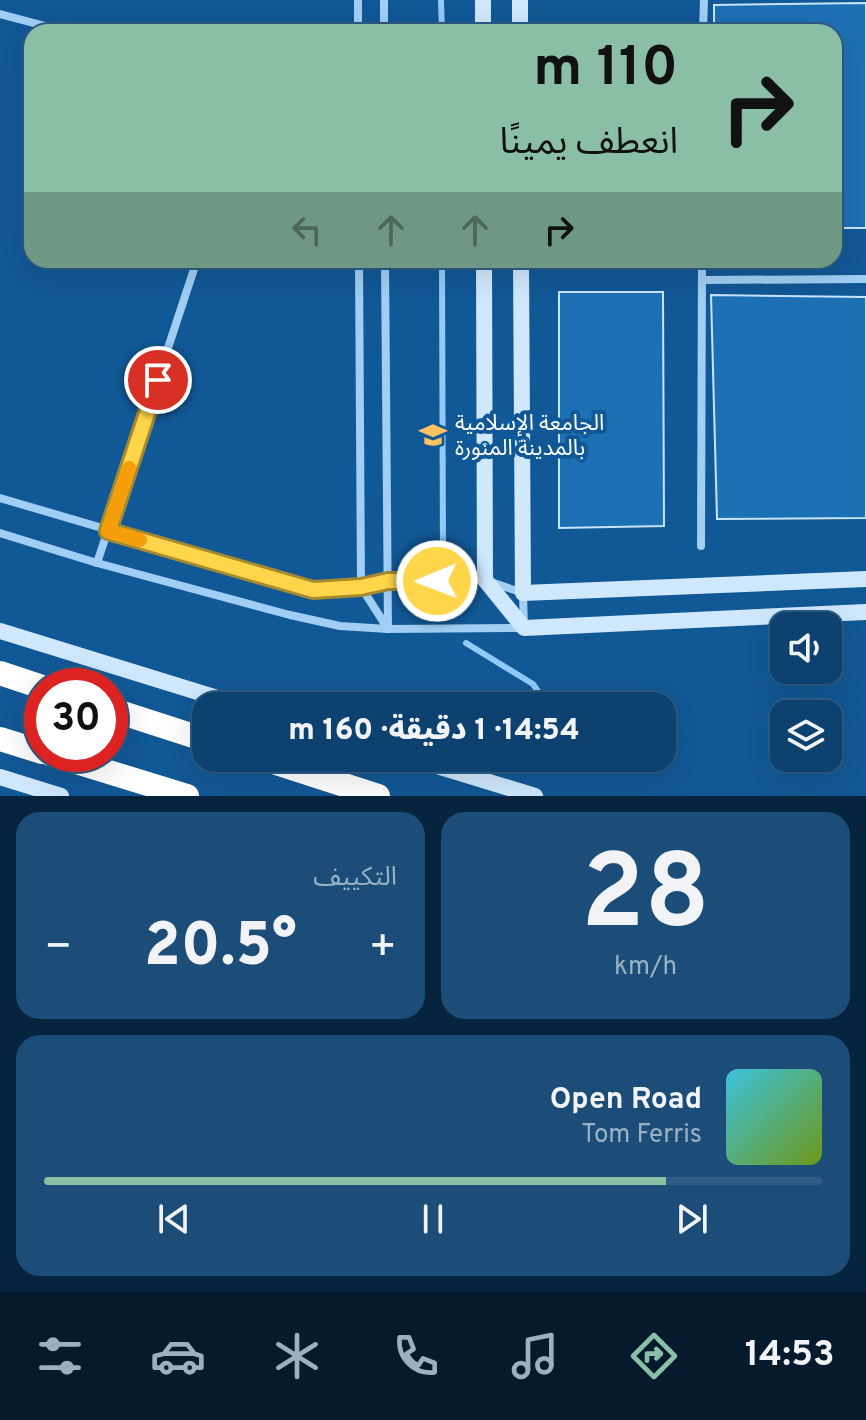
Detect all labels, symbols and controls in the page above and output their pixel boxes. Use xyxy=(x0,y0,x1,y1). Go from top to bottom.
text: 110 m xyxy=(533,35,678,105)
icon: right xyxy=(706,56,810,160)
text: انعطف يمينًا xyxy=(500,121,678,167)
icon: left xyxy=(285,208,329,252)
icon: ahead xyxy=(369,208,413,252)
icon: ahead xyxy=(453,208,497,252)
icon: right xyxy=(537,208,581,252)
pin xyxy=(124,346,192,414)
icon: arrive xyxy=(136,358,180,402)
place label: الجامعة الإسلامية بالمدينة المنورة xyxy=(455,411,604,463)
school or university icon: الجامعة الإسلامية بالمدينة المنورة xyxy=(418,420,448,450)
position arrow xyxy=(395,539,479,623)
map controls xyxy=(770,612,842,772)
button: sound xyxy=(770,612,842,684)
speed limit sign: 30 xyxy=(24,668,128,772)
button: layers xyxy=(770,700,842,772)
text: 14:54 · 1 دقيقة · 160 m xyxy=(288,713,580,750)
text: 28 xyxy=(581,833,710,965)
text: التكييف xyxy=(313,862,397,895)
text: 20.5° xyxy=(144,911,297,987)
text: − xyxy=(44,921,72,977)
text: + xyxy=(369,921,397,977)
text: km/h xyxy=(614,951,677,984)
text: Open Road xyxy=(550,1082,702,1119)
text: Tom Ferris xyxy=(581,1119,702,1152)
icon: previous xyxy=(152,1197,196,1241)
icon: pause xyxy=(411,1197,455,1241)
icon: next xyxy=(670,1197,714,1241)
icon: filters xyxy=(32,1328,88,1384)
icon: car xyxy=(150,1328,206,1384)
icon: climate xyxy=(269,1328,325,1384)
icon: phone xyxy=(388,1328,444,1384)
icon: music xyxy=(507,1328,563,1384)
icon: directions xyxy=(626,1328,682,1384)
text: 14:53 xyxy=(745,1333,835,1379)

